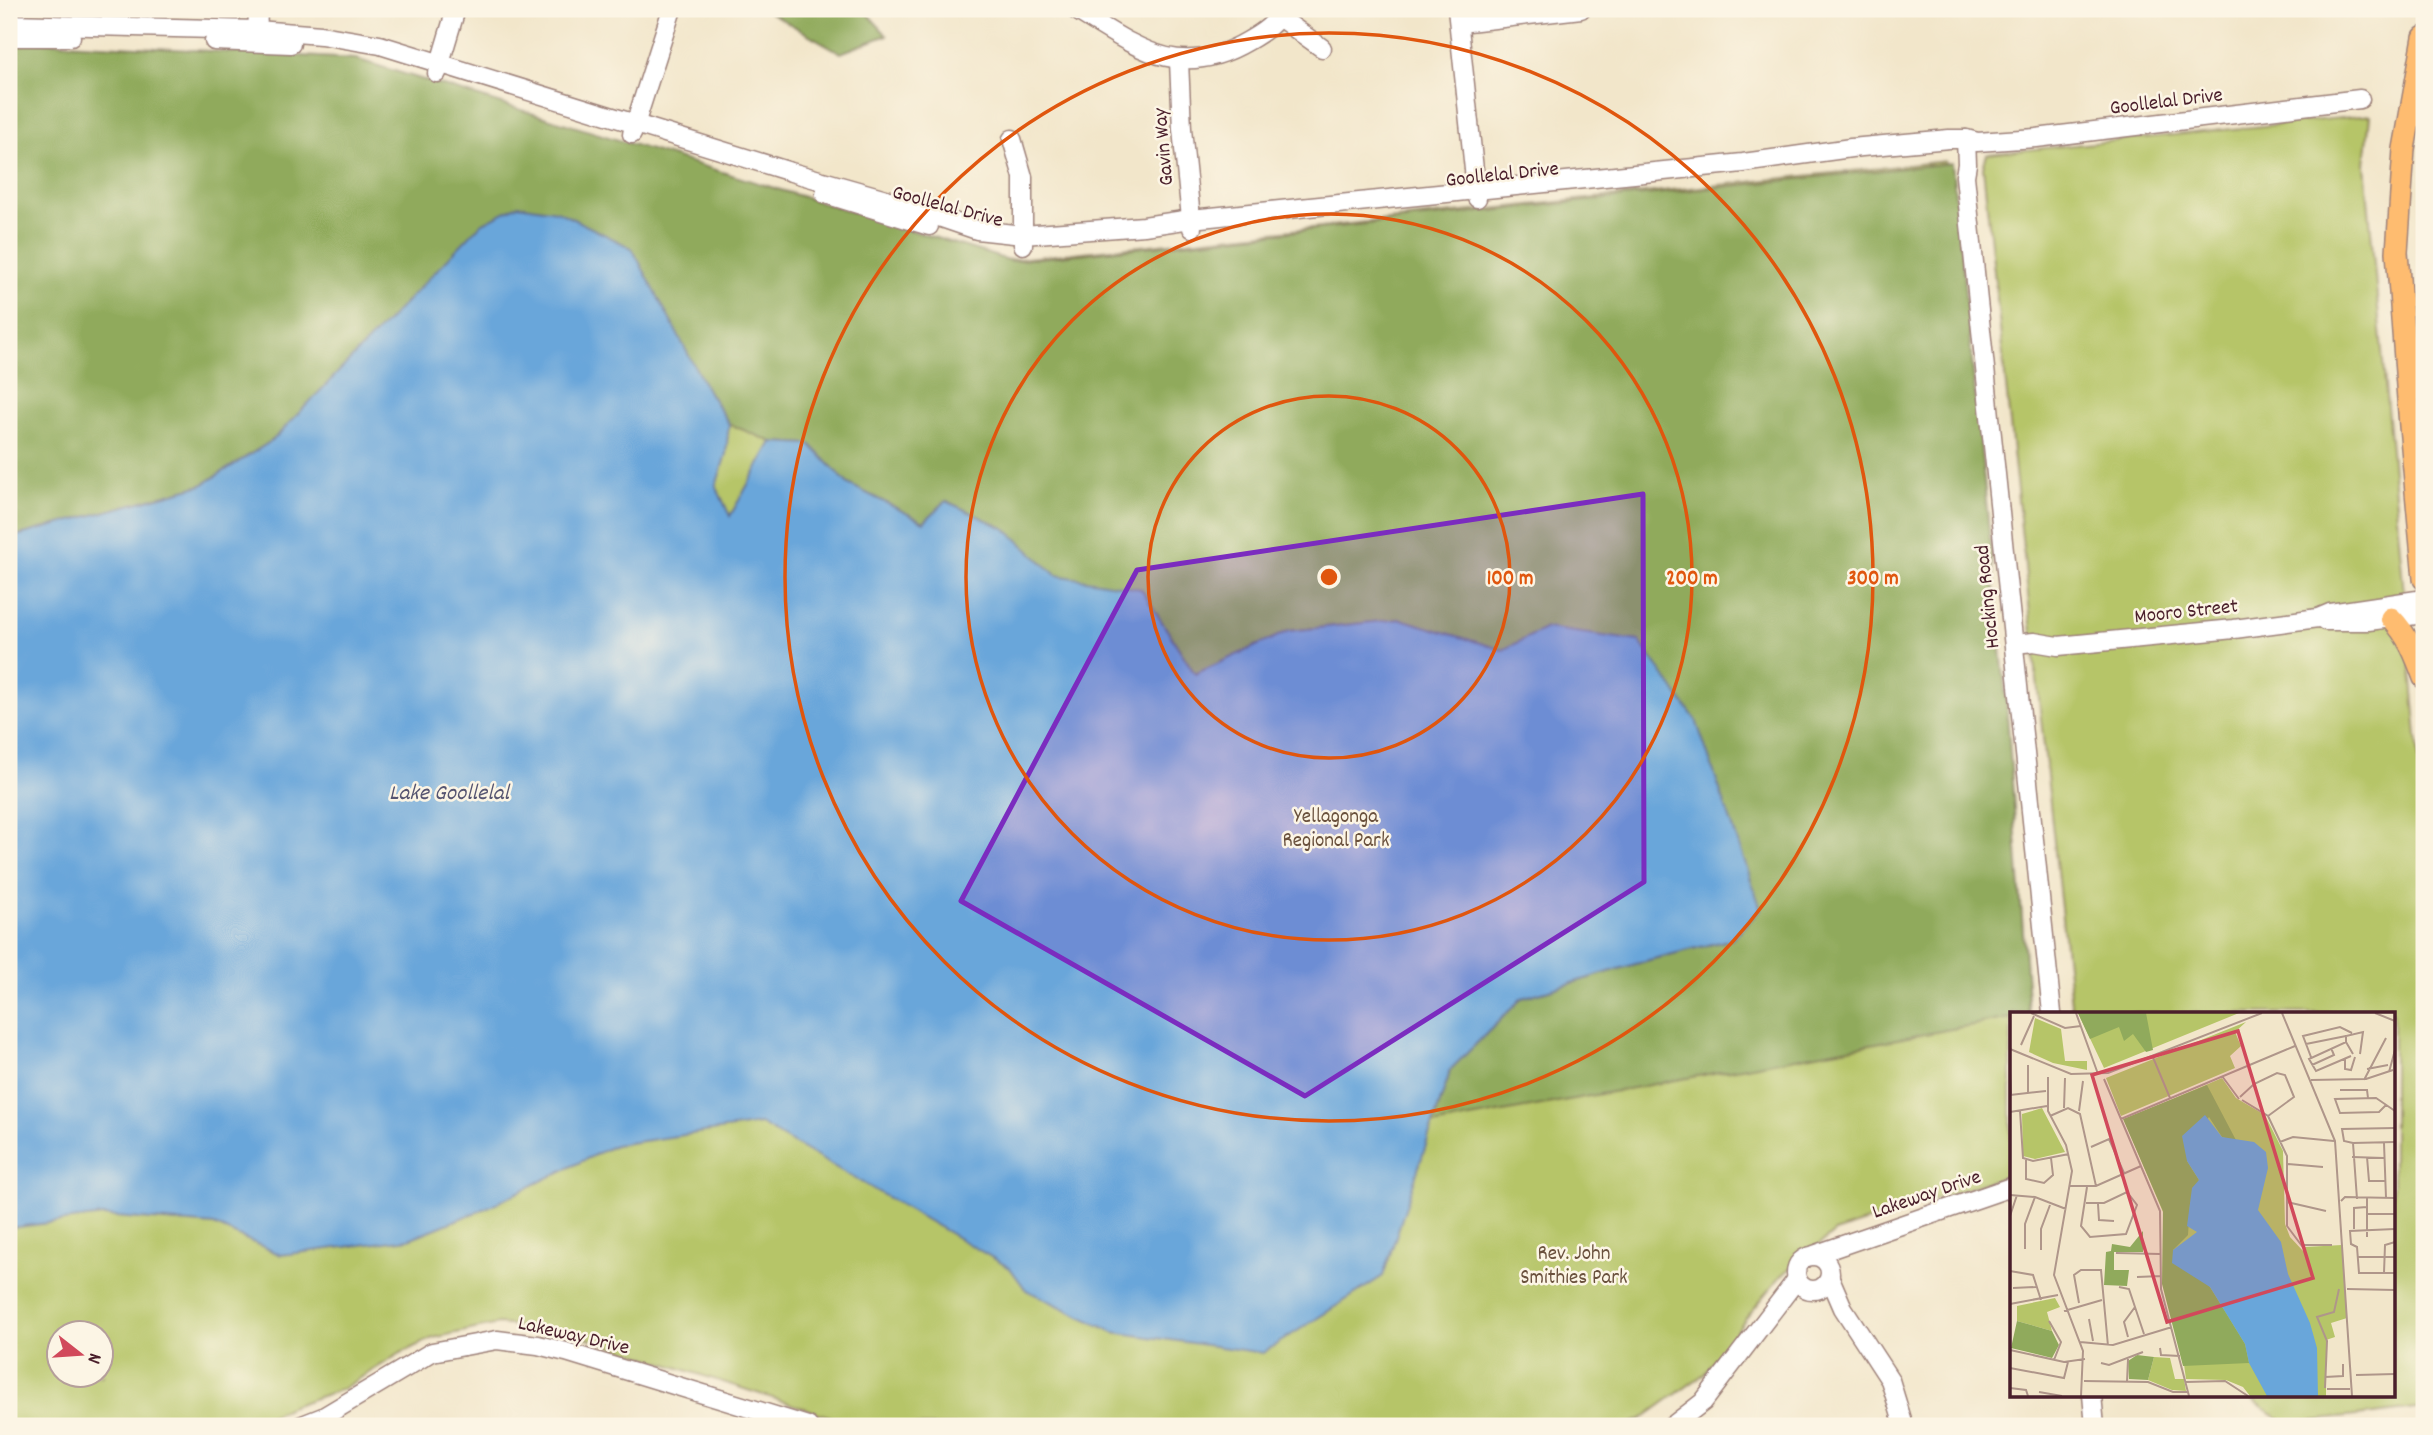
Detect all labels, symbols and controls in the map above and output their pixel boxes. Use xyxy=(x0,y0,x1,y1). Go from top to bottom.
street label: Goollelal Drive xyxy=(2108,81,2225,125)
street label: Gavin Way xyxy=(1147,106,1183,187)
street label: Goollelal Drive xyxy=(1444,155,1560,197)
street label: Goollelal Drive xyxy=(888,179,1006,237)
street label: Hocking Road xyxy=(1969,543,2009,650)
centre of rings xyxy=(1317,565,1341,589)
text: 100 m xyxy=(1487,565,1533,595)
text: 200 m xyxy=(1666,565,1718,595)
text: 300 m xyxy=(1847,565,1899,595)
street label: Mooro Street xyxy=(2133,593,2240,633)
water label: Lake Goollelal xyxy=(389,778,510,811)
park label: Yellagonga Regional Park xyxy=(1283,803,1390,857)
inset map xyxy=(2010,1012,2394,1396)
street label: Lakeway Drive xyxy=(1868,1163,1985,1228)
park label: Rev. John Smithies Park xyxy=(1520,1240,1628,1294)
street label: Lakeway Drive xyxy=(515,1310,632,1364)
north arrow xyxy=(46,1320,116,1390)
text: N xyxy=(79,1350,107,1366)

